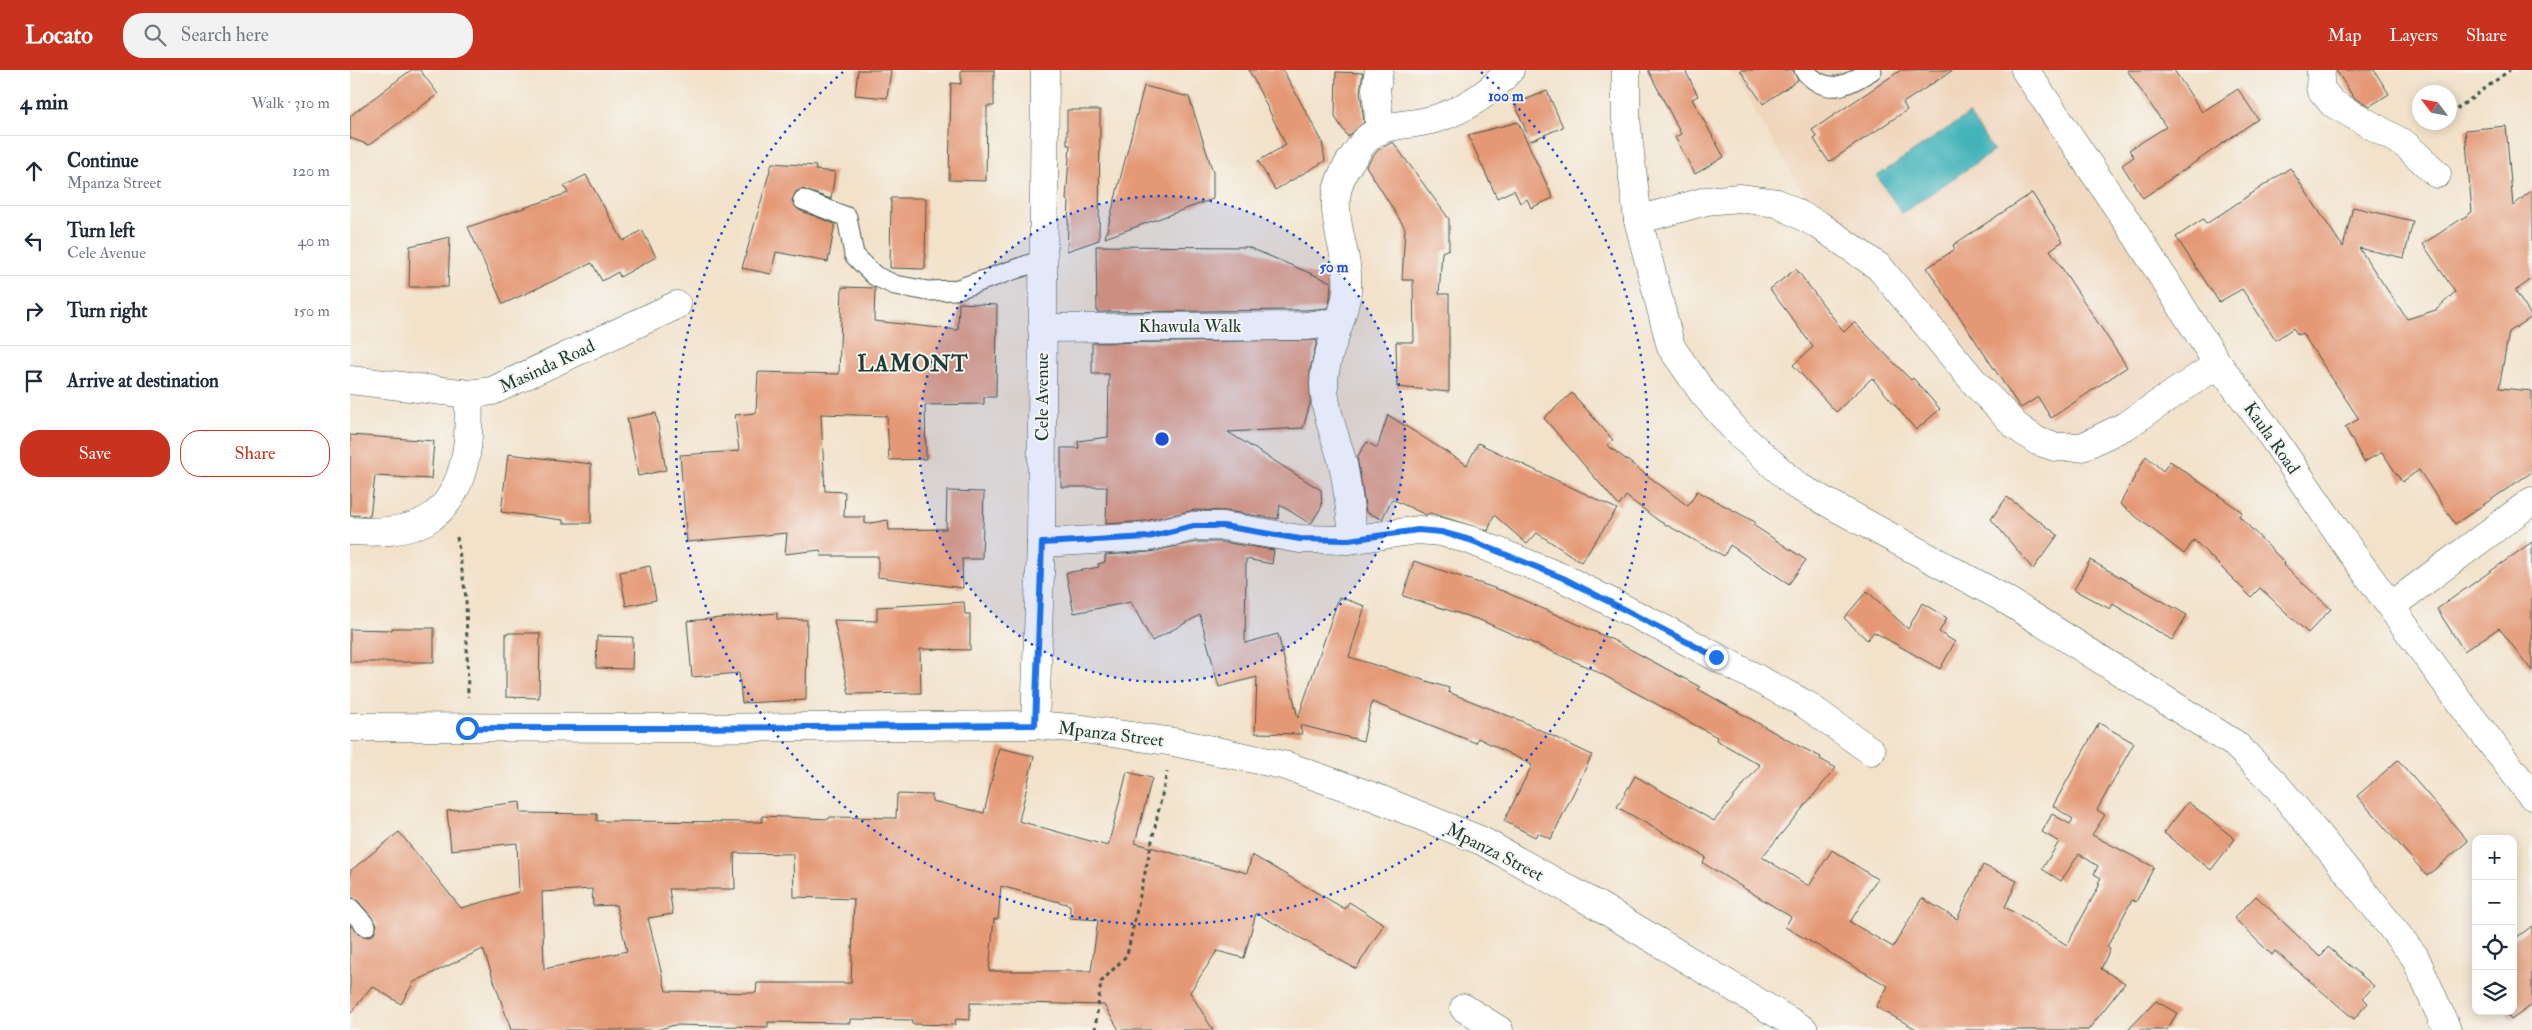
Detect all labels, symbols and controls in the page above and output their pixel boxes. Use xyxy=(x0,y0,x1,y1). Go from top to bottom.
search box xyxy=(123,13,473,58)
text: Locato xyxy=(25,20,93,51)
icon: search xyxy=(141,21,169,49)
text: Search here xyxy=(181,23,269,47)
text: Map xyxy=(2328,24,2362,47)
text: Layers xyxy=(2390,24,2438,47)
text: Share xyxy=(2466,24,2507,47)
north arrow xyxy=(2412,85,2457,130)
text: 100 m xyxy=(1488,87,1524,106)
text: 4 min xyxy=(20,89,68,116)
text: Walk · 310 m xyxy=(251,93,330,113)
text: Continue xyxy=(67,149,138,173)
icon: ahead xyxy=(20,157,48,185)
text: 120 m xyxy=(292,161,330,181)
text: Mpanza Street xyxy=(67,173,161,193)
text: Turn left xyxy=(67,219,135,243)
icon: left xyxy=(20,227,48,255)
text: 40 m xyxy=(297,231,330,251)
text: Cele Avenue xyxy=(67,243,146,263)
text: 50 m xyxy=(1320,258,1349,277)
icon: right xyxy=(20,297,48,325)
text: Turn right xyxy=(67,299,147,323)
text: 150 m xyxy=(293,301,330,321)
street label: Khawula Walk xyxy=(1139,315,1242,338)
street label: Masinda Road xyxy=(496,334,599,399)
district label: LAMONT xyxy=(857,350,969,378)
street label: Cele Avenue xyxy=(1031,352,1054,441)
icon: arrive xyxy=(20,367,48,395)
text: Arrive at destination xyxy=(67,369,219,393)
street label: Kaula Road xyxy=(2238,398,2305,479)
button: Save xyxy=(20,430,170,477)
button: Share xyxy=(180,430,330,477)
centre of rings xyxy=(1153,430,1171,448)
route end xyxy=(1705,646,1728,669)
route start xyxy=(456,717,479,740)
street label: Mpanza Street xyxy=(1057,717,1165,752)
street label: Mpanza Street xyxy=(1442,818,1547,887)
map controls xyxy=(2472,835,2517,1015)
button: + xyxy=(2472,835,2517,880)
button: − xyxy=(2472,880,2517,925)
button: locate xyxy=(2472,925,2517,970)
button: layers xyxy=(2472,970,2517,1015)

